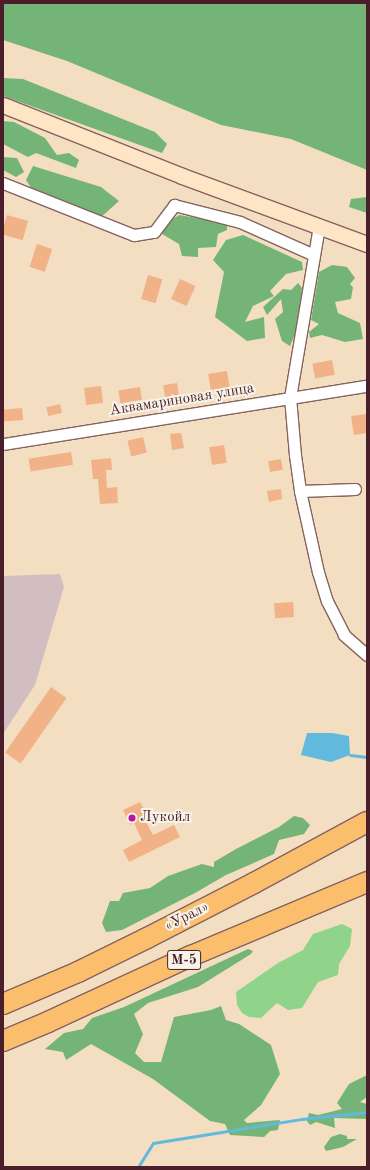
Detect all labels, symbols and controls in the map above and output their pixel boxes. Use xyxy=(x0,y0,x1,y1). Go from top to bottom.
street label: Аквамариновая улица xyxy=(108,380,256,420)
place label: Лукойл xyxy=(140,809,190,827)
marker: Лукойл xyxy=(127,813,137,823)
street label: «Урал» xyxy=(162,898,212,936)
road number: М-5 xyxy=(167,948,201,972)

